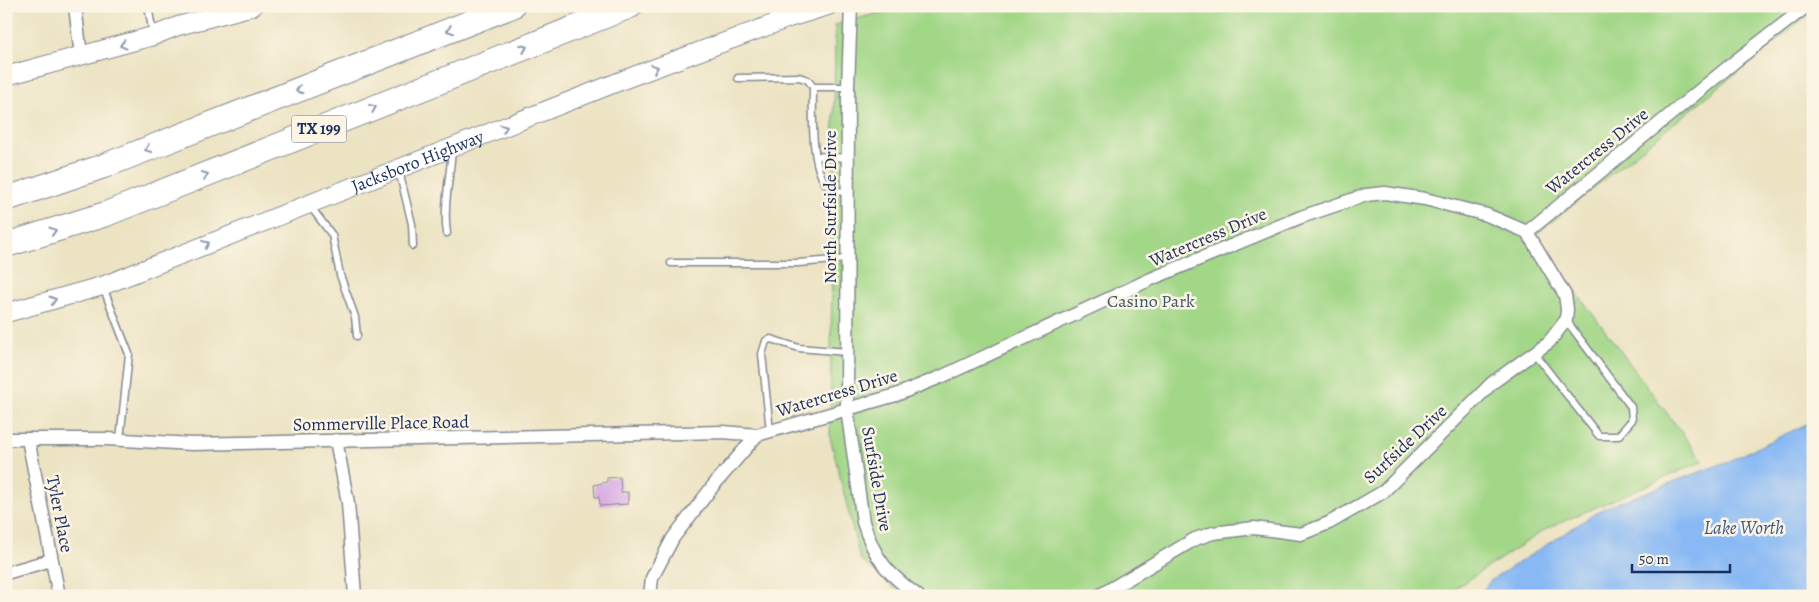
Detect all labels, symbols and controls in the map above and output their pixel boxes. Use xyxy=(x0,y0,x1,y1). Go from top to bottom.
one-way arrow xyxy=(447,25,455,35)
one-way arrow xyxy=(119,39,127,49)
one-way arrow xyxy=(519,44,528,55)
one-way arrow xyxy=(650,64,659,75)
one-way arrow xyxy=(295,84,304,94)
street label: Watercress Drive xyxy=(1540,102,1653,200)
one-way arrow xyxy=(368,104,376,114)
road number: TX 199 xyxy=(292,116,346,142)
street label: Jacksboro Highway xyxy=(348,124,488,198)
one-way arrow xyxy=(499,124,508,135)
street label: North Surfside Drive xyxy=(818,130,842,284)
one-way arrow xyxy=(144,143,153,153)
one-way arrow xyxy=(200,170,209,181)
street label: Watercress Drive xyxy=(1145,201,1270,273)
one-way arrow xyxy=(48,226,56,236)
one-way arrow xyxy=(201,240,209,250)
park label: Casino Park xyxy=(1107,289,1195,313)
one-way arrow xyxy=(49,295,58,306)
street label: Watercress Drive xyxy=(773,363,900,423)
street label: Surfside Drive xyxy=(1358,399,1452,489)
street label: Sommerville Place Road xyxy=(293,409,470,437)
street label: Surfside Drive xyxy=(856,425,898,533)
street label: Tyler Place xyxy=(41,473,79,555)
water label: Lake Worth xyxy=(1704,515,1784,541)
scale bar xyxy=(1632,542,1729,574)
text: 50 m xyxy=(1639,549,1669,569)

